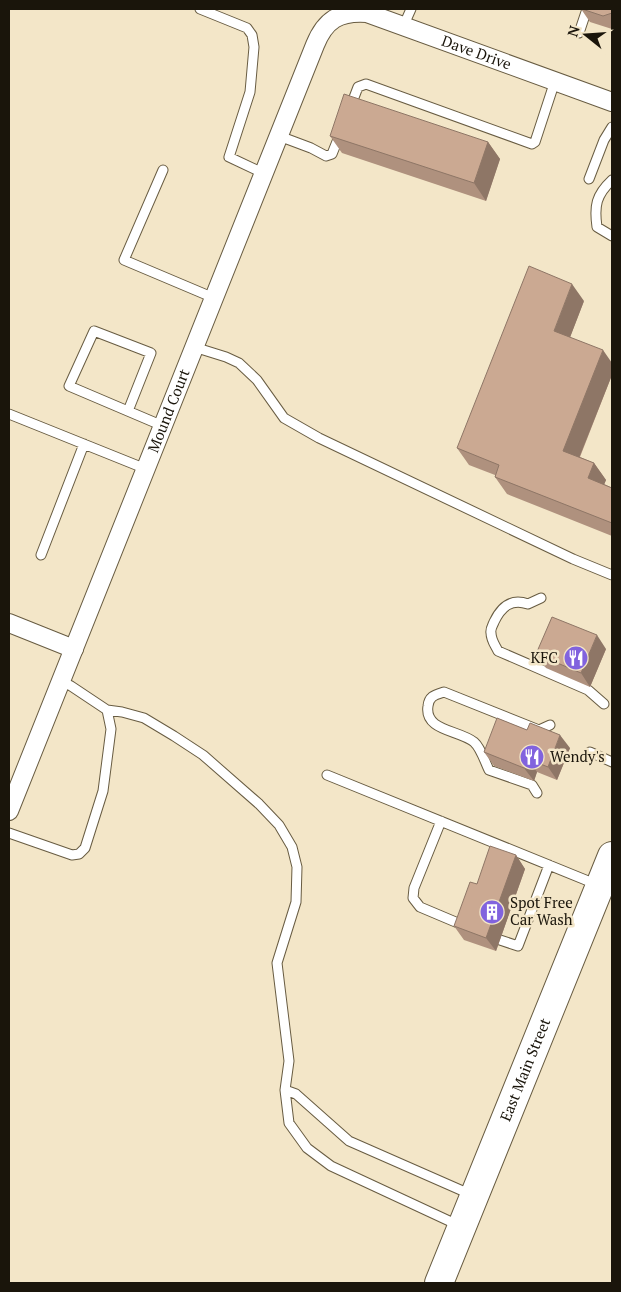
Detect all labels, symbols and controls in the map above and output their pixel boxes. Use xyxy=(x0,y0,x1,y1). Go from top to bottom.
north arrow xyxy=(561,10,611,60)
text: N xyxy=(562,23,584,39)
street label: Dave Drive xyxy=(439,30,514,74)
street label: Mound Court xyxy=(142,365,194,455)
restaurant icon: KFC xyxy=(563,645,589,671)
place label: KFC xyxy=(530,647,558,667)
restaurant icon: Wendy's xyxy=(519,744,545,770)
place label: Wendy's xyxy=(550,746,605,766)
place label: Spot Free Car Wash xyxy=(510,892,573,929)
building icon: Spot Free Car Wash xyxy=(479,899,505,925)
street label: East Main Street xyxy=(495,1014,554,1124)

